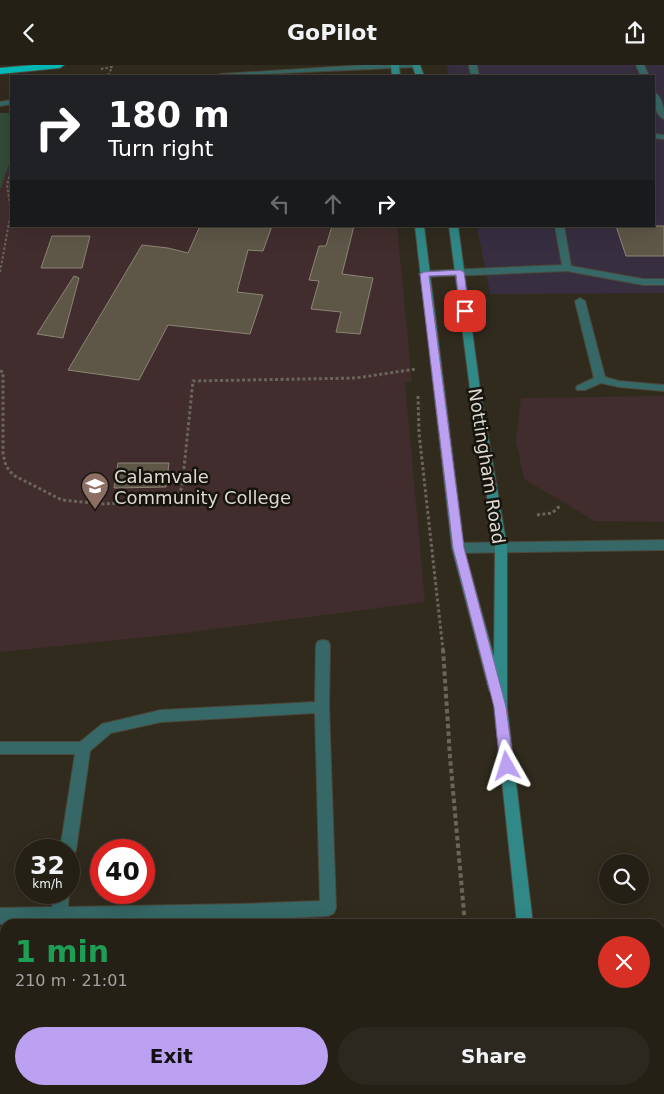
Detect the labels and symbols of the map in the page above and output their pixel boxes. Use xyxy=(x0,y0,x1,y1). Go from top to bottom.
pin xyxy=(444,290,486,332)
street label: Nottingham Road xyxy=(464,387,510,545)
place label: Calamvale Community College xyxy=(114,466,291,508)
school or university icon: Calamvale Community College xyxy=(80,471,110,510)
position arrow xyxy=(480,739,532,791)
speed limit sign: 40 xyxy=(90,839,155,904)

